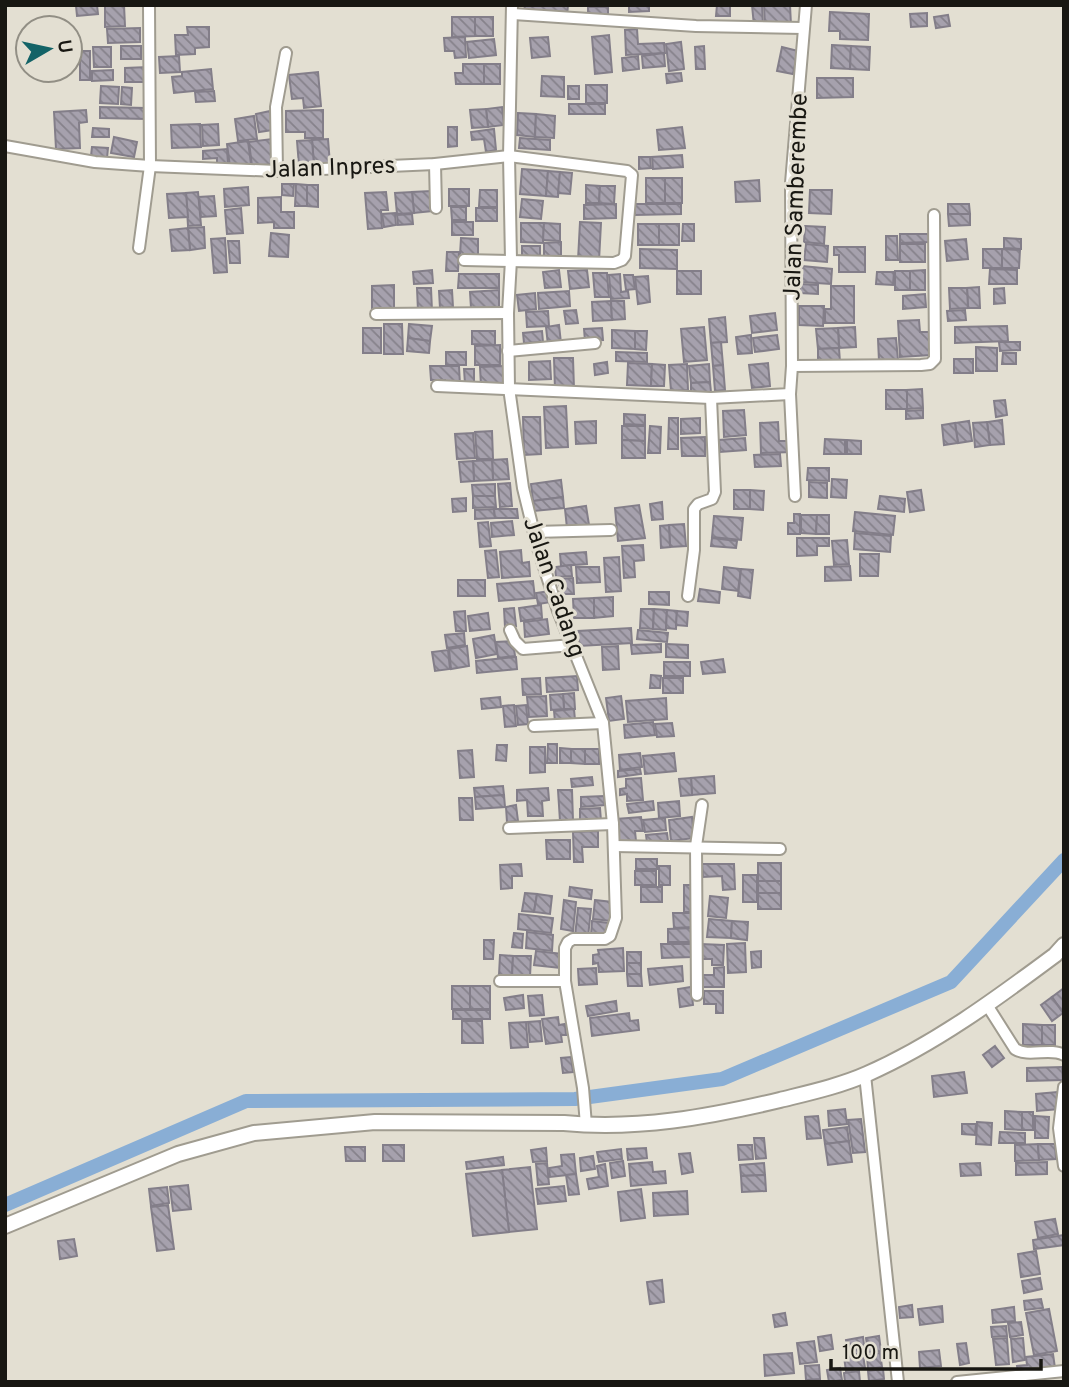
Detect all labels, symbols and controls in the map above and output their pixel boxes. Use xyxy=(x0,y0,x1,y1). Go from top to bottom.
north arrow xyxy=(14,14,84,84)
text: U xyxy=(51,38,77,55)
street label: Jalan Samberembe xyxy=(778,93,816,301)
street label: Jalan Inpres xyxy=(264,152,396,186)
street label: Jalan Cadang xyxy=(515,514,591,662)
scale bar xyxy=(831,1328,1041,1372)
text: 100 m xyxy=(842,1340,899,1367)

